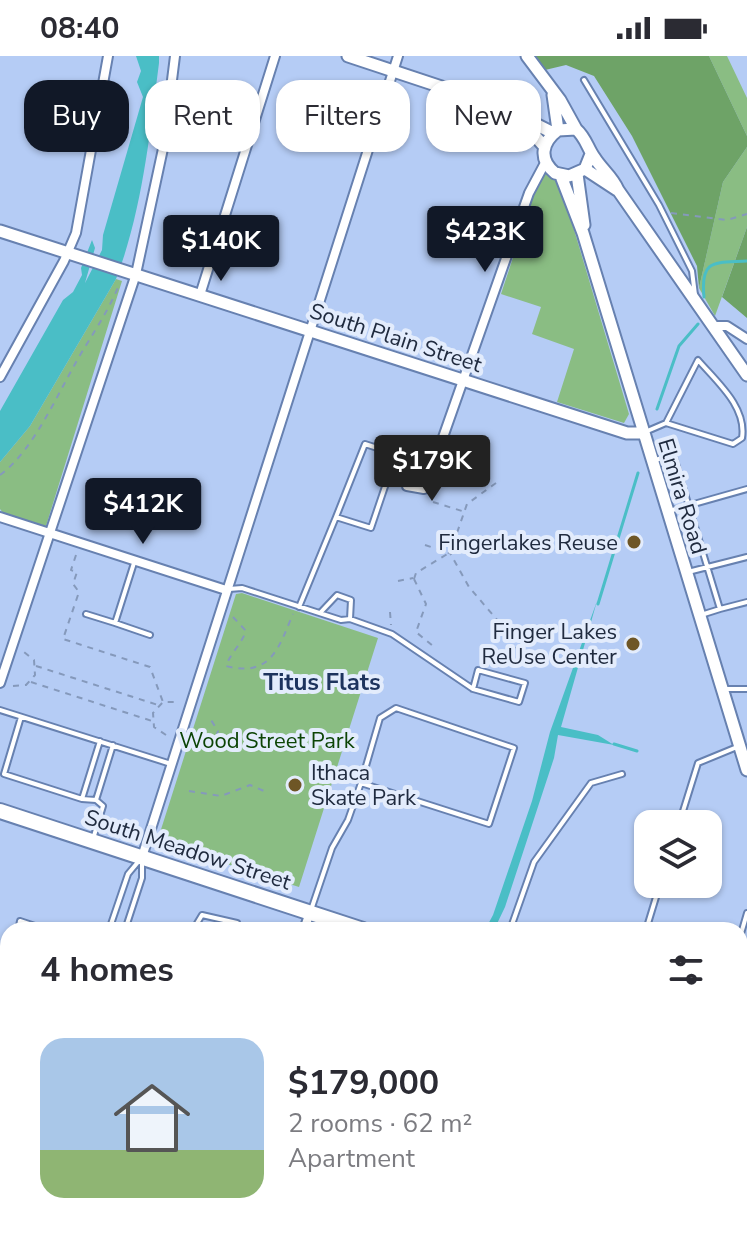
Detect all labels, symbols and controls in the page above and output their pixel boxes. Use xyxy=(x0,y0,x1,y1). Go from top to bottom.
text: 08:40 xyxy=(40,8,119,49)
chip: Buy xyxy=(24,80,129,152)
chip: Rent xyxy=(145,80,260,152)
chip: Filters xyxy=(276,80,410,152)
chip: New xyxy=(426,80,541,152)
pin: $423K xyxy=(429,206,541,274)
text: $423K xyxy=(445,214,525,249)
pin: $140K xyxy=(165,215,277,283)
text: $140K xyxy=(181,223,261,258)
street label: South Plain Street xyxy=(306,296,486,380)
pin: $179K xyxy=(376,435,488,503)
street label: Elmira Road xyxy=(650,435,714,558)
text: $179K xyxy=(392,443,472,478)
pin: $412K xyxy=(87,478,199,546)
text: $412K xyxy=(103,486,183,521)
place label: Fingerlakes Reuse xyxy=(438,528,618,558)
marker: Fingerlakes Reuse xyxy=(625,533,643,551)
place label: Finger Lakes ReUse Center xyxy=(481,617,617,672)
marker: Finger Lakes ReUse Center xyxy=(624,635,642,653)
district label: Titus Flats xyxy=(263,666,381,698)
park label: Wood Street Park xyxy=(179,726,356,756)
place label: Ithaca Skate Park xyxy=(311,758,417,813)
marker: Ithaca Skate Park xyxy=(286,776,304,794)
street label: South Meadow Street xyxy=(81,802,295,898)
map controls xyxy=(634,810,722,898)
button: layers xyxy=(634,810,722,898)
text: 4 homes xyxy=(40,947,174,993)
icon: filters xyxy=(664,948,708,992)
text: $179,000 xyxy=(288,1060,439,1106)
icon: home xyxy=(104,1070,200,1166)
text: 2 rooms · 62 m² xyxy=(288,1106,472,1141)
text: Apartment xyxy=(288,1141,415,1176)

